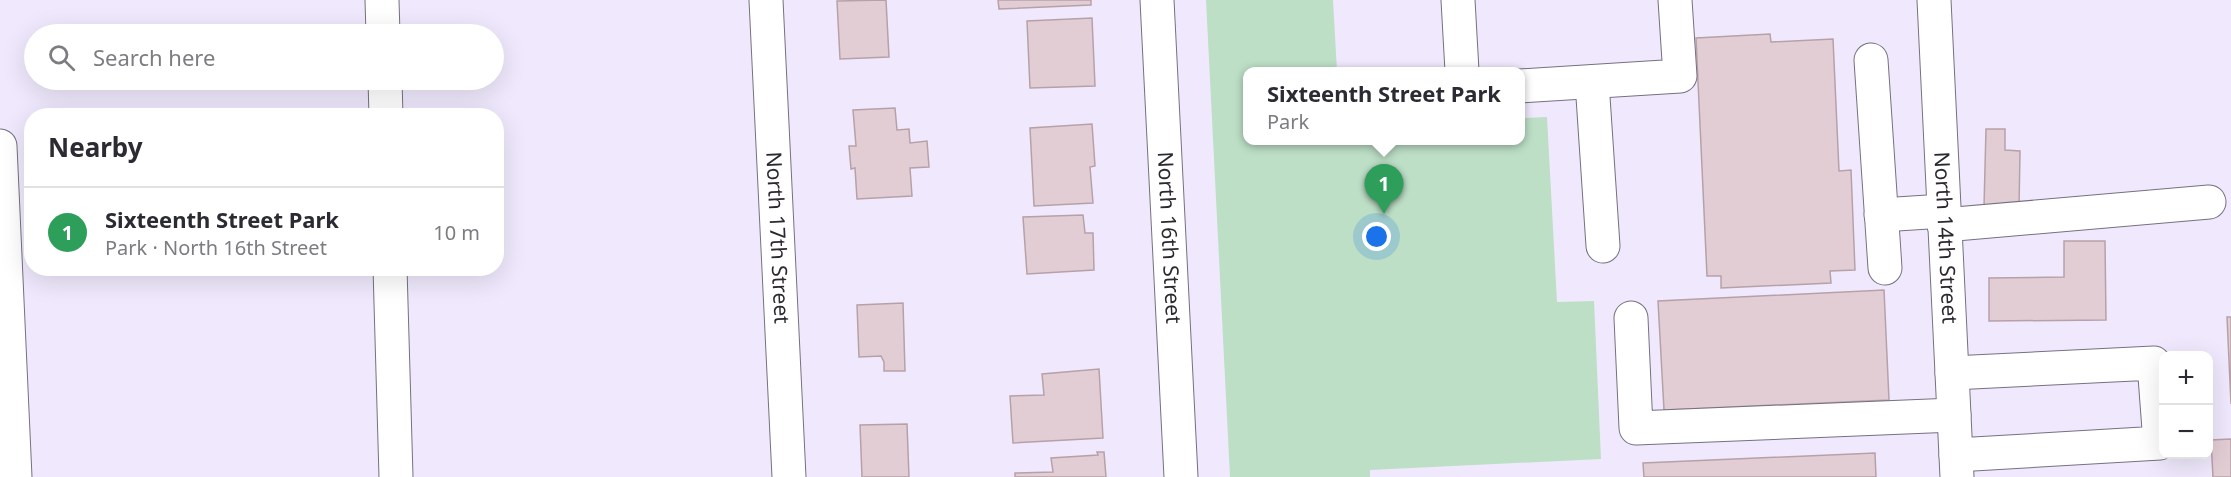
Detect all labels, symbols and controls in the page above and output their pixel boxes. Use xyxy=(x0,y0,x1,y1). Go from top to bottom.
search box xyxy=(24,24,504,90)
icon: search xyxy=(45,41,78,74)
text: Search here xyxy=(93,42,215,72)
popup xyxy=(1243,67,1525,145)
text: Sixteenth Street Park xyxy=(1267,78,1501,108)
text: Park xyxy=(1267,108,1309,135)
text: Nearby xyxy=(48,129,143,165)
street label: North 17th Street xyxy=(760,151,797,325)
street label: North 16th Street xyxy=(1152,151,1188,325)
street label: North 14th Street xyxy=(1928,151,1965,325)
pin: 1 xyxy=(1364,164,1404,214)
text: Sixteenth Street Park xyxy=(105,204,339,234)
text: 1 xyxy=(62,219,73,246)
text: 10 m xyxy=(433,219,480,246)
your location xyxy=(1362,222,1391,251)
text: Park · North 16th Street xyxy=(105,234,327,261)
map controls xyxy=(2159,351,2213,459)
button: + xyxy=(2159,351,2213,405)
button: − xyxy=(2159,405,2213,459)

